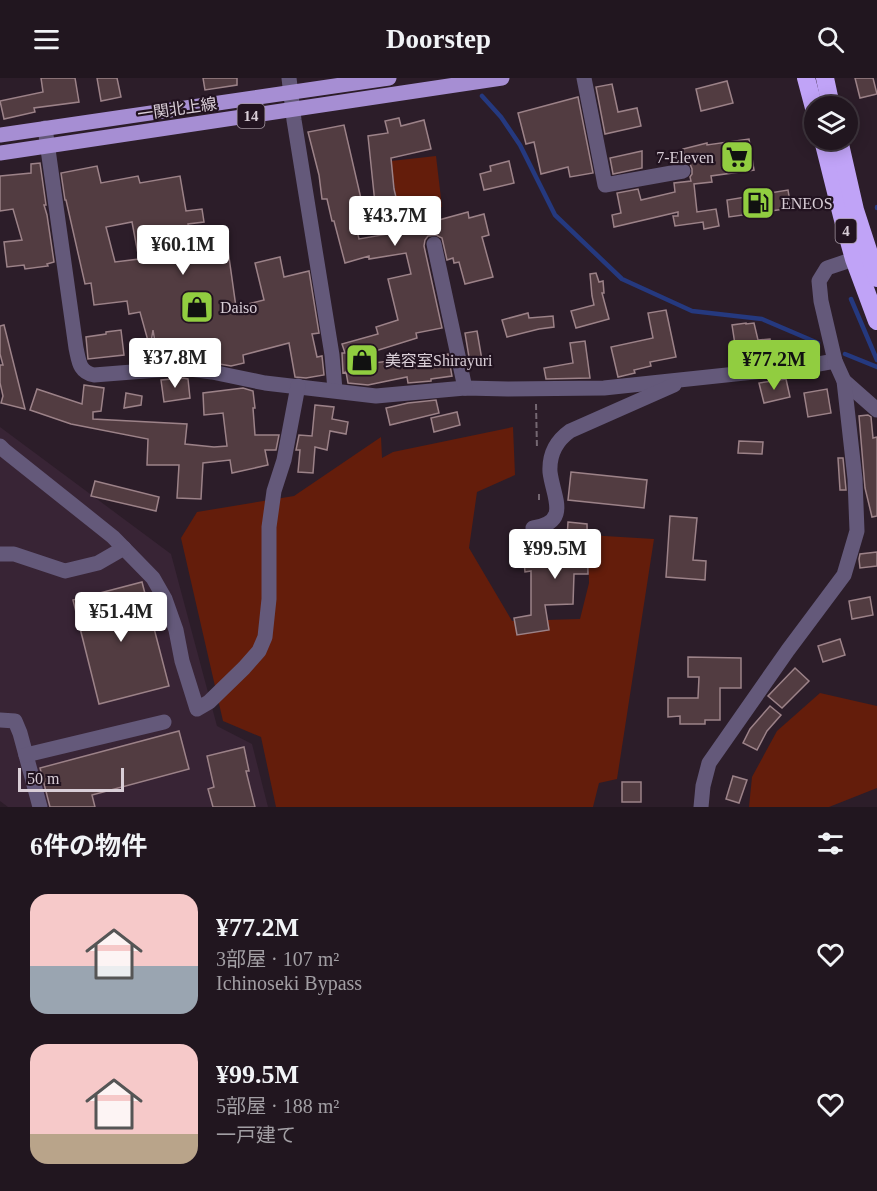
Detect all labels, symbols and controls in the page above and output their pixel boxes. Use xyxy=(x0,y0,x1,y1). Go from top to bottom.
icon: menu xyxy=(30,23,63,56)
icon: search xyxy=(814,23,847,56)
text: Doorstep xyxy=(386,24,491,54)
street label: 一関北上線 xyxy=(136,95,218,123)
map controls xyxy=(804,96,858,150)
button: layers xyxy=(804,96,858,150)
road number: 14 xyxy=(238,104,264,128)
supermarket icon: 7-Eleven xyxy=(719,139,755,175)
place label: 7-Eleven xyxy=(656,149,714,166)
fuel station icon: ENEOS xyxy=(740,185,776,221)
place label: ENEOS xyxy=(781,195,833,212)
pin: ¥43.7M xyxy=(346,196,444,247)
text: ¥43.7M xyxy=(363,204,427,226)
road number: 4 xyxy=(836,219,856,243)
pin: ¥60.1M xyxy=(134,225,232,276)
text: ¥60.1M xyxy=(151,233,215,255)
shop icon: Daiso xyxy=(179,289,215,325)
place label: Daiso xyxy=(220,299,257,316)
pin: ¥37.8M xyxy=(126,338,224,389)
pin: ¥77.2M xyxy=(725,340,823,391)
shop icon: 美容室Shirayuri xyxy=(344,342,380,378)
text: ¥37.8M xyxy=(143,346,207,368)
text: ¥77.2M xyxy=(742,348,806,370)
place label: 美容室Shirayuri xyxy=(385,352,493,370)
pin: ¥99.5M xyxy=(506,529,604,580)
text: ¥99.5M xyxy=(523,537,587,559)
pin: ¥51.4M xyxy=(72,592,170,643)
text: ¥51.4M xyxy=(89,600,153,622)
scale bar xyxy=(18,765,124,792)
text: 50 m xyxy=(27,770,59,787)
icon: filters xyxy=(814,827,847,860)
text: 6件の物件 xyxy=(30,832,147,861)
text: ¥77.2M xyxy=(216,913,299,942)
icon: home xyxy=(78,918,150,990)
icon: heart xyxy=(814,938,847,971)
text: 3部屋 · 107 m² xyxy=(216,948,339,970)
text: Ichinoseki Bypass xyxy=(216,972,362,994)
text: ¥99.5M xyxy=(216,1060,299,1089)
icon: home xyxy=(78,1068,150,1140)
icon: heart xyxy=(814,1088,847,1121)
text: 5部屋 · 188 m² xyxy=(216,1095,339,1117)
text: 一戸建て xyxy=(216,1124,296,1146)

